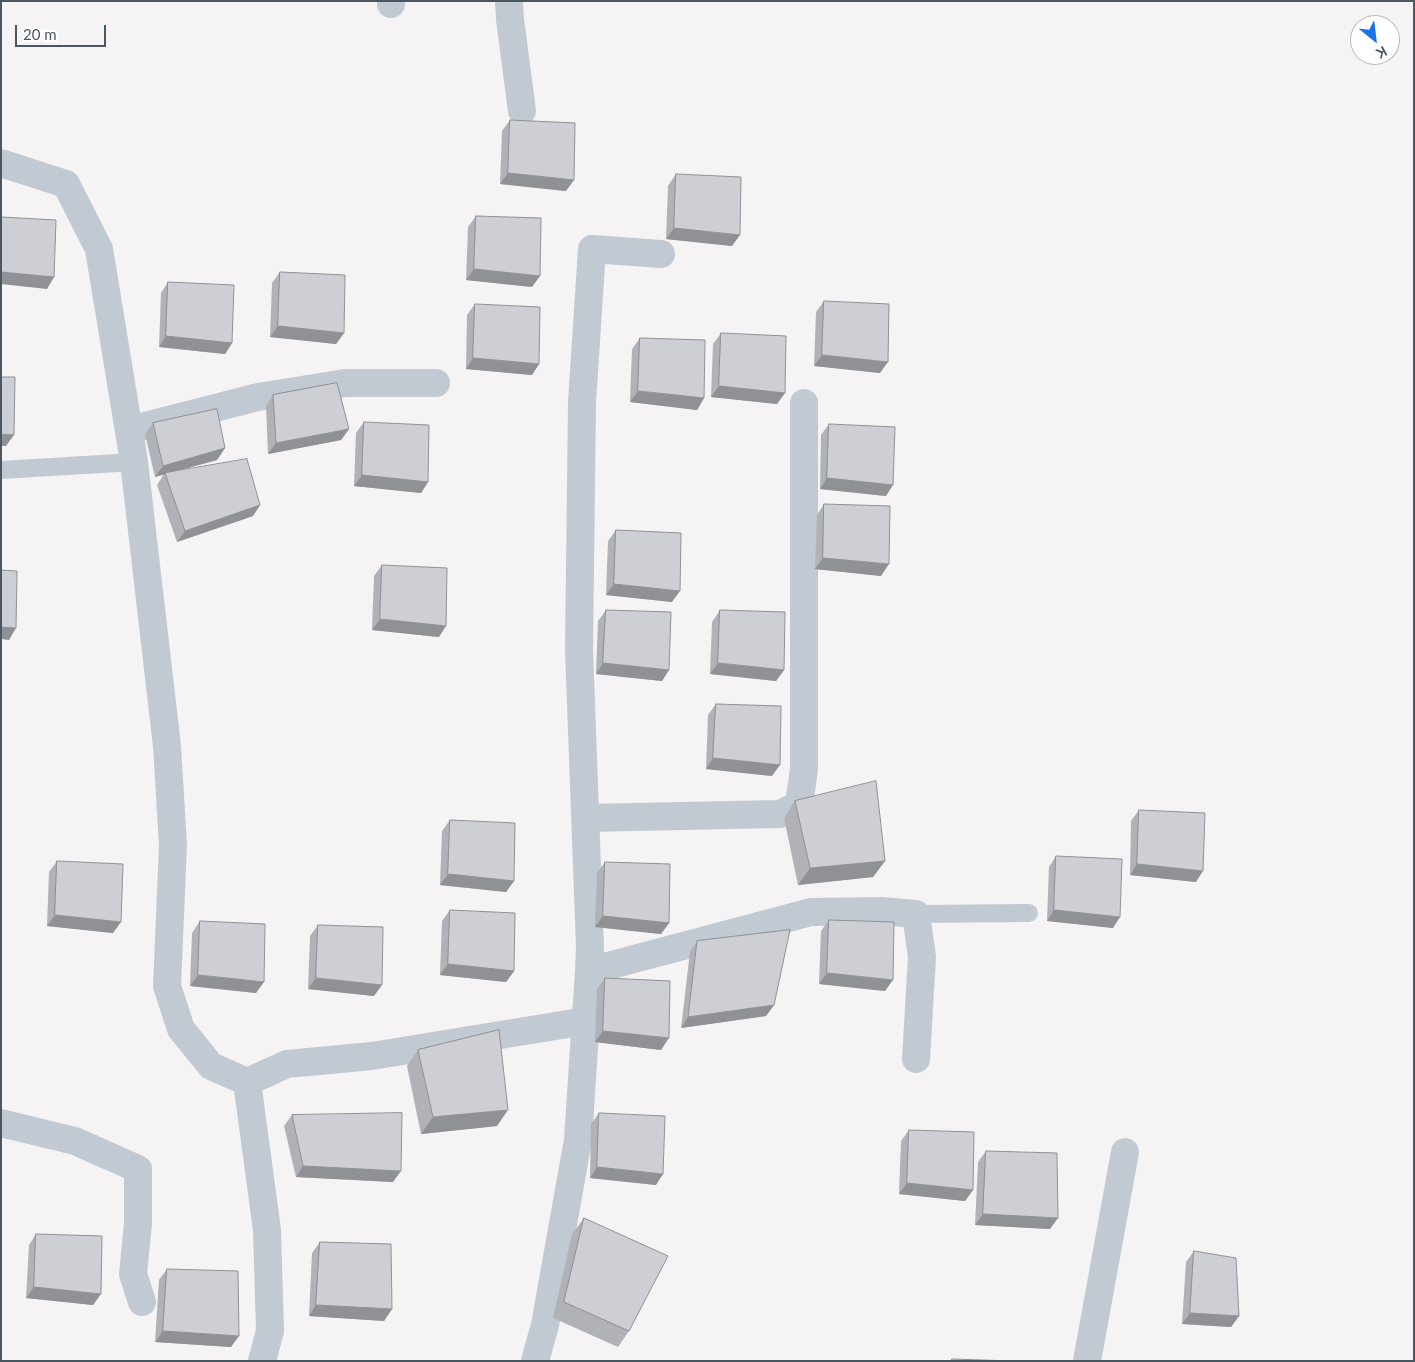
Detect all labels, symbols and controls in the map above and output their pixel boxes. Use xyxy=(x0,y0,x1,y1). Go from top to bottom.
scale bar xyxy=(18,15,109,47)
north arrow xyxy=(1350,15,1400,65)
text: 20 m xyxy=(23,25,57,43)
text: K xyxy=(1374,43,1390,62)

